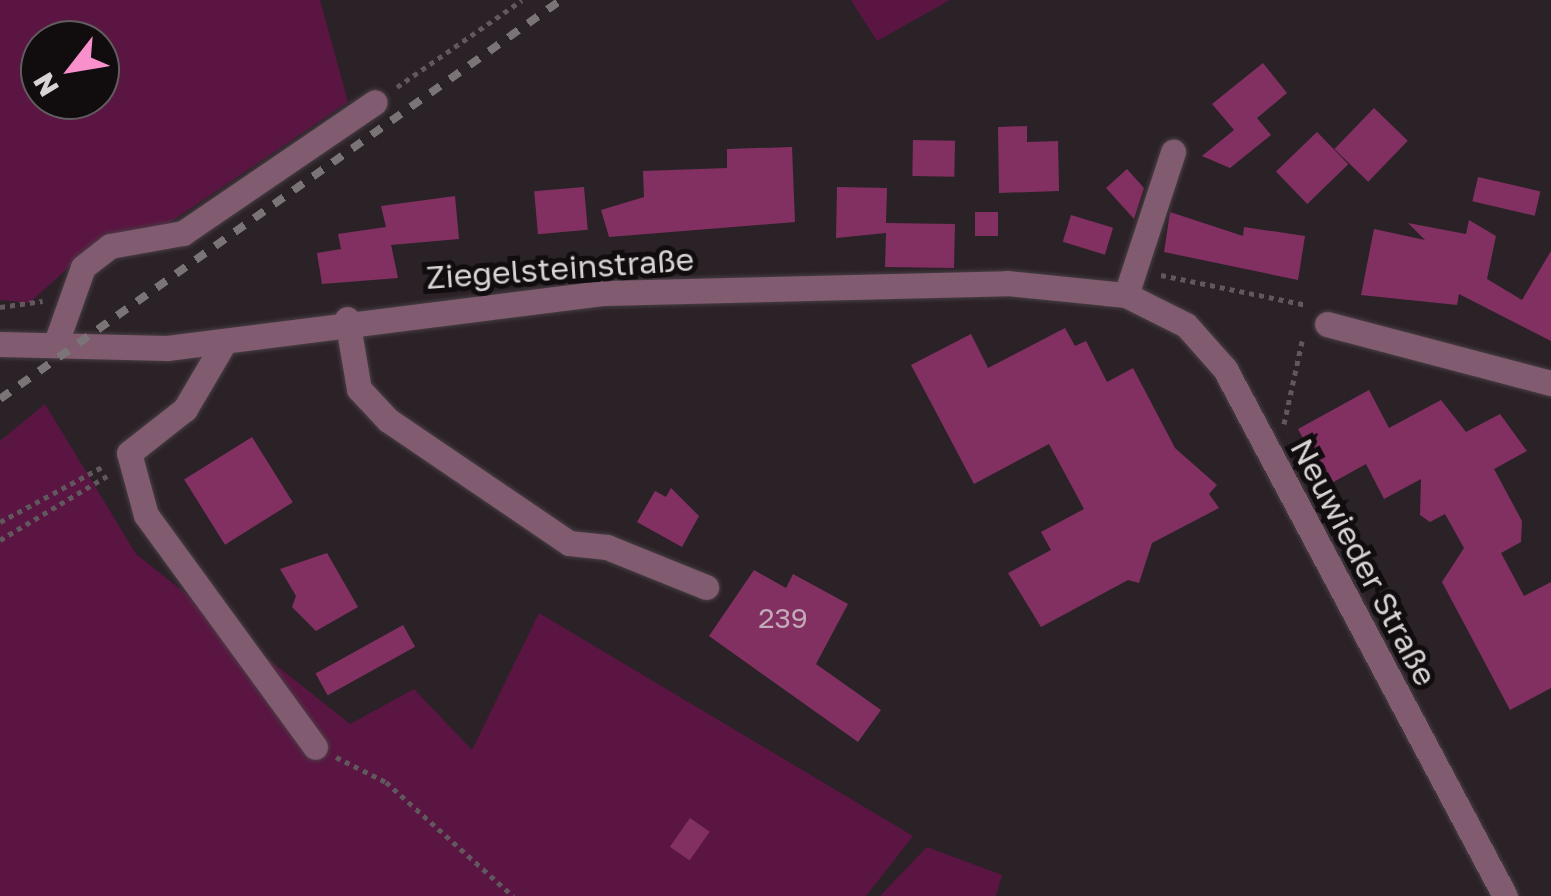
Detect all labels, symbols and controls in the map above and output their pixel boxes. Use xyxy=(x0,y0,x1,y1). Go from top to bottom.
north arrow xyxy=(20,20,120,120)
text: N xyxy=(26,67,65,102)
street label: Ziegelsteinstraße xyxy=(425,239,695,297)
street label: Neuwieder Straße xyxy=(1283,432,1445,692)
house number: 239 xyxy=(758,601,808,635)

